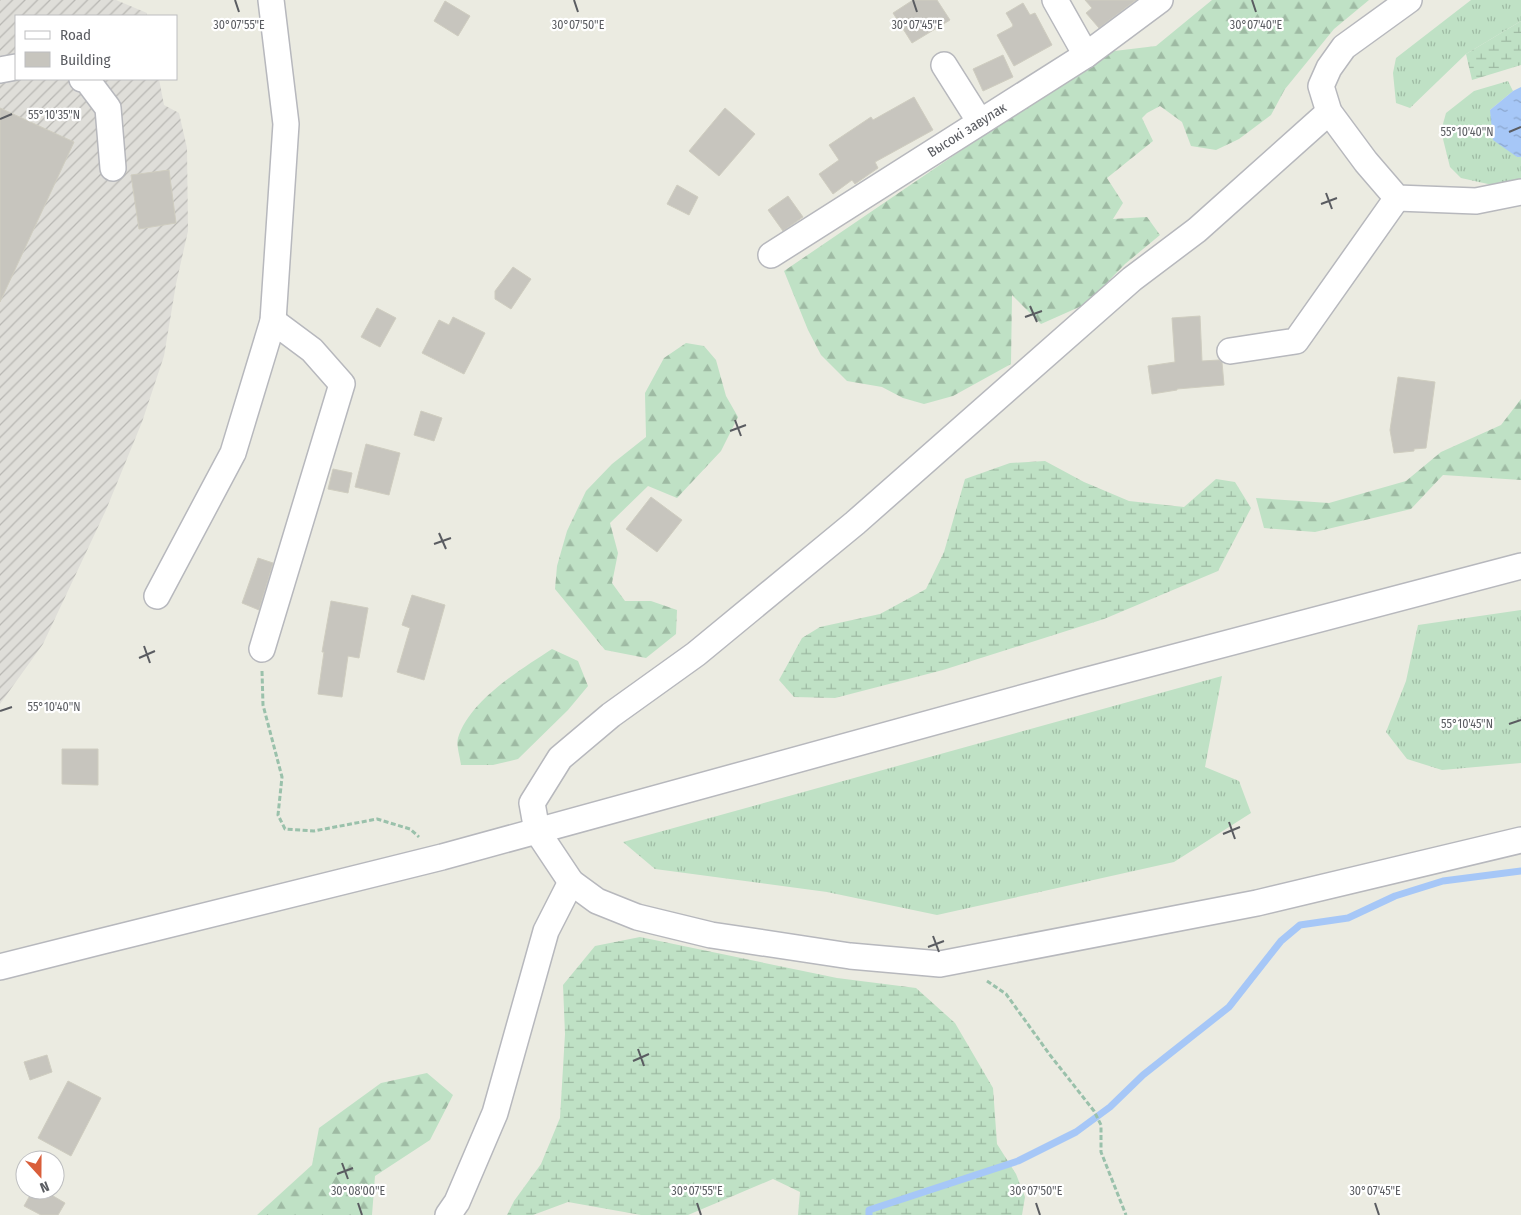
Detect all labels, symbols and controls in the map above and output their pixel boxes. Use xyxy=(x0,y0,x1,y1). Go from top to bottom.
legend xyxy=(15,15,178,80)
text: 30°07'55"E xyxy=(213,18,265,32)
text: 30°07'50"E xyxy=(552,18,605,32)
text: 30°07'45"E xyxy=(891,18,943,32)
text: 30°07'40"E xyxy=(1230,18,1283,32)
text: Road xyxy=(60,26,91,44)
text: Building xyxy=(60,51,111,69)
street label: Высокі завулак xyxy=(924,99,1010,161)
text: 55°10'35"N xyxy=(28,108,80,122)
text: 55°10'40"N xyxy=(1441,125,1493,139)
text: 55°10'40"N xyxy=(28,700,80,714)
text: 55°10'45"N xyxy=(1441,717,1493,731)
north arrow xyxy=(15,1150,65,1200)
text: N xyxy=(38,1177,51,1196)
text: 30°08'00"E xyxy=(331,1184,385,1198)
text: 30°07'55"E xyxy=(671,1184,723,1198)
text: 30°07'50"E xyxy=(1010,1184,1063,1198)
text: 30°07'45"E xyxy=(1349,1184,1401,1198)

